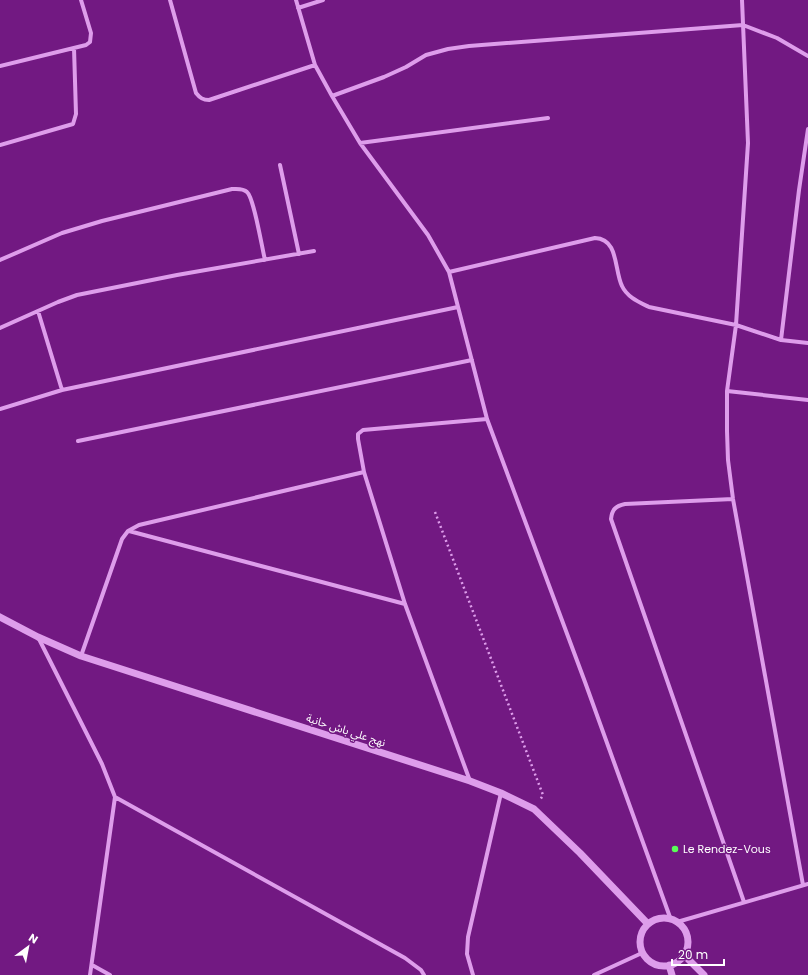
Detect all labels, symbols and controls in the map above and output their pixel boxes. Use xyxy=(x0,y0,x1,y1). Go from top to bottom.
street label: نهج علي باش حانبة xyxy=(304,710,388,752)
place label: Le Rendez-Vous xyxy=(683,841,771,857)
marker: Le Rendez-Vous xyxy=(670,844,680,854)
north arrow xyxy=(8,927,48,967)
text: N xyxy=(26,930,41,947)
scale bar xyxy=(672,941,724,967)
text: 20 m xyxy=(678,946,708,963)

